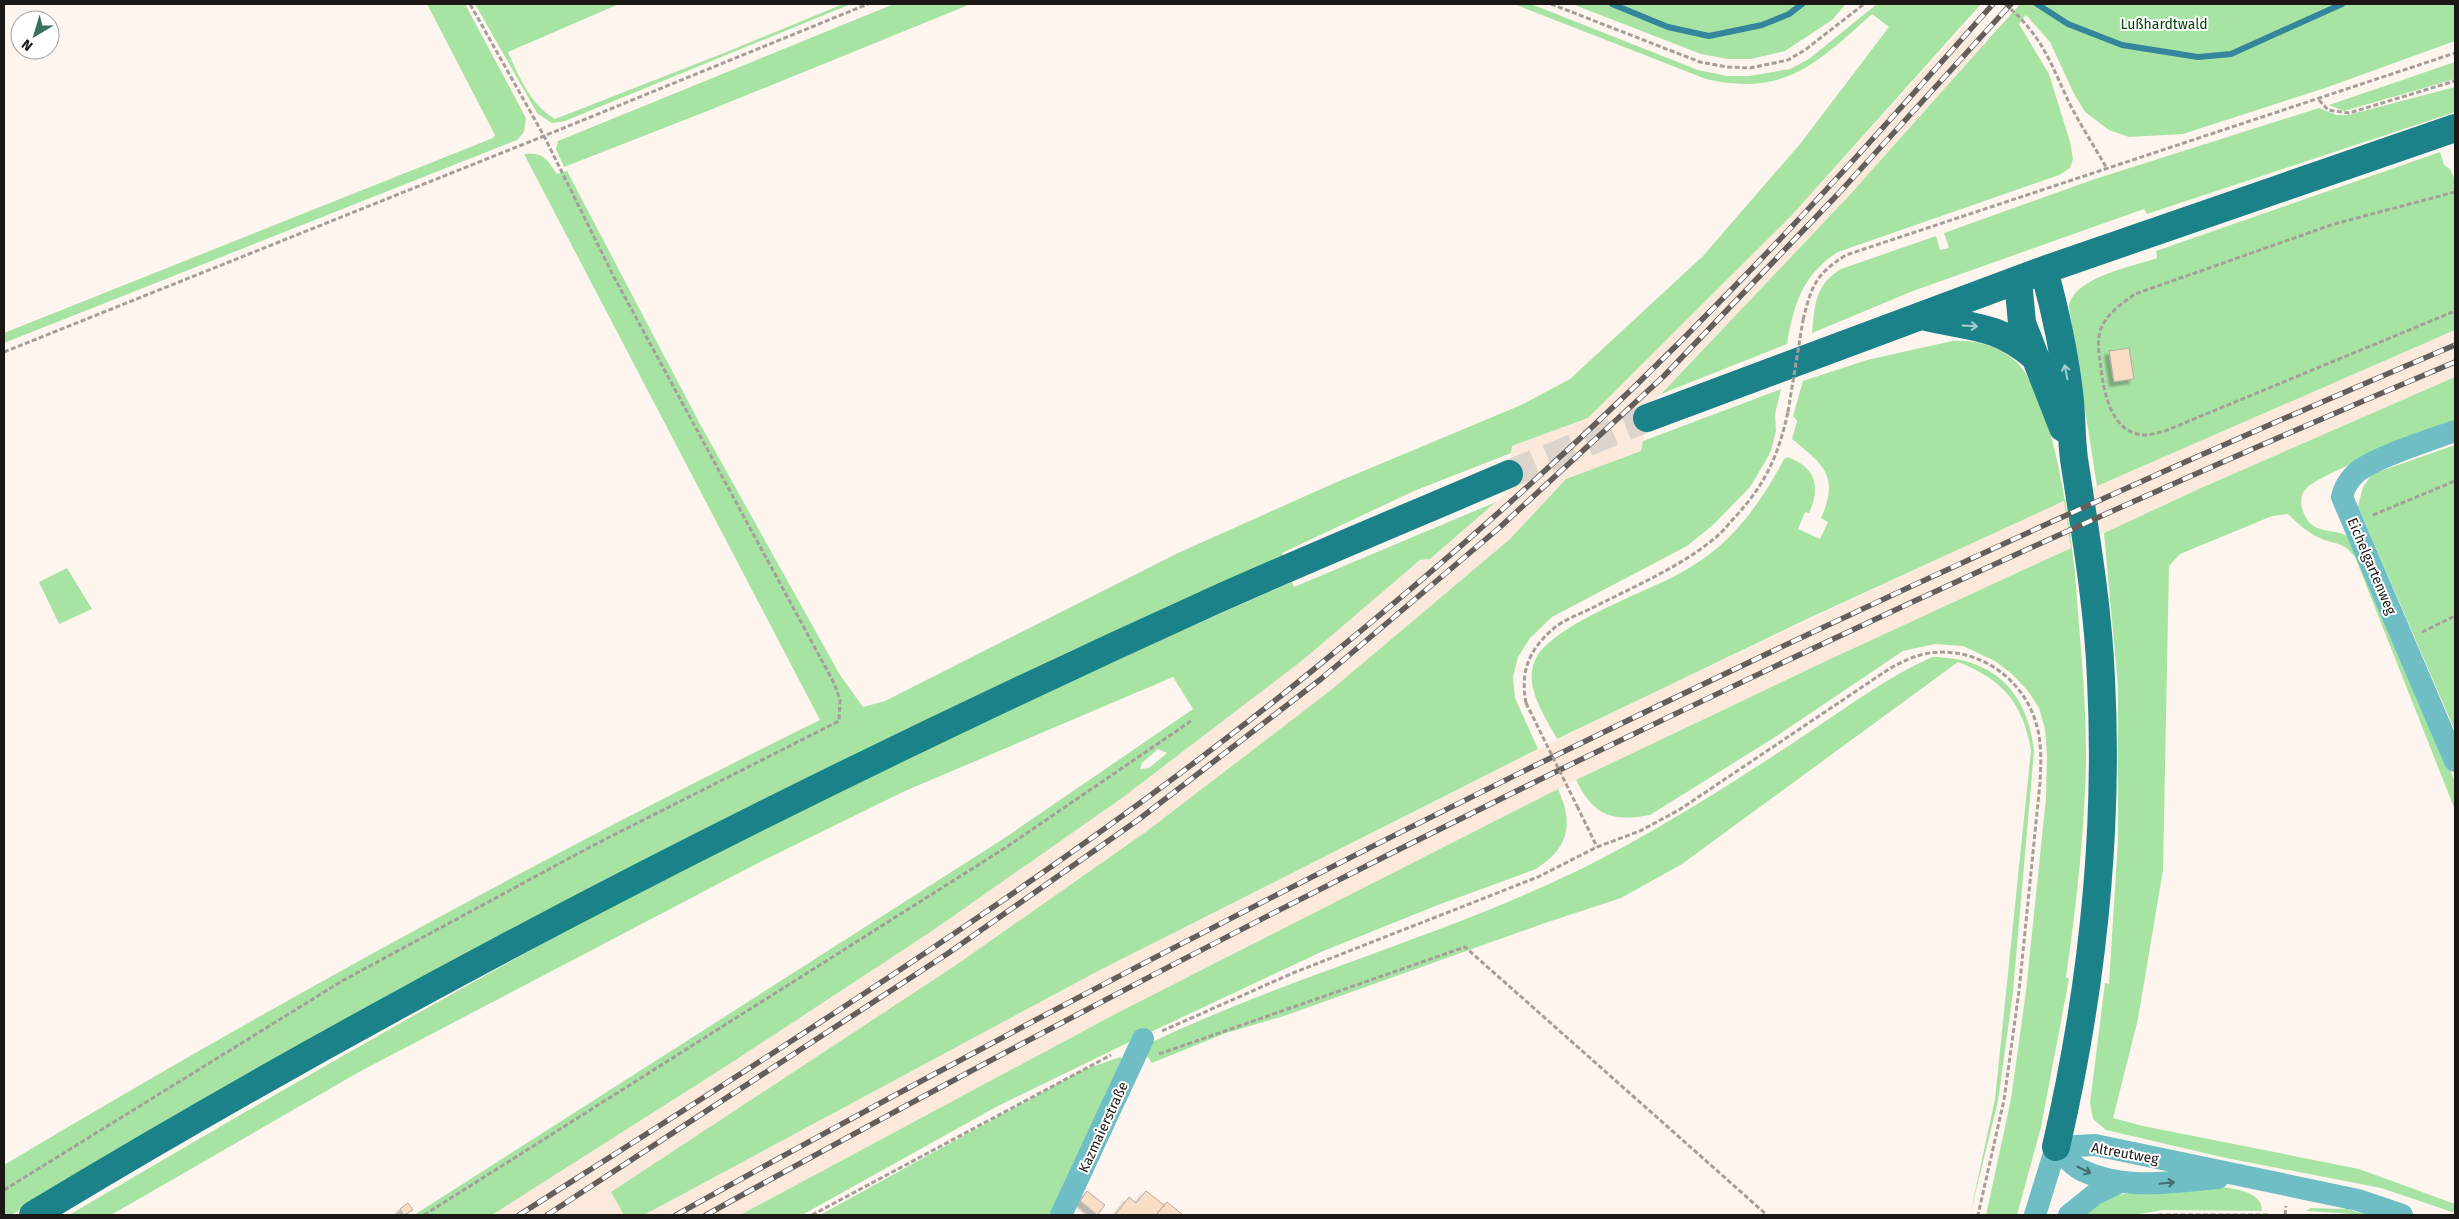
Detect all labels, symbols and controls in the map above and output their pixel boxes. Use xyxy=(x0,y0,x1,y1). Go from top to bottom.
north arrow xyxy=(10,10,60,60)
park label: Lußhardtwald xyxy=(2120,16,2208,33)
text: N xyxy=(18,35,36,54)
one-way arrow xyxy=(1961,321,1977,330)
one-way arrow xyxy=(2060,365,2070,381)
street label: Eichelgartenweg xyxy=(2343,515,2400,618)
street label: Kazmaierstraße xyxy=(1075,1079,1132,1175)
street label: Altreutweg xyxy=(2090,1139,2161,1168)
one-way arrow xyxy=(2076,1166,2091,1175)
one-way arrow xyxy=(2158,1178,2174,1188)

